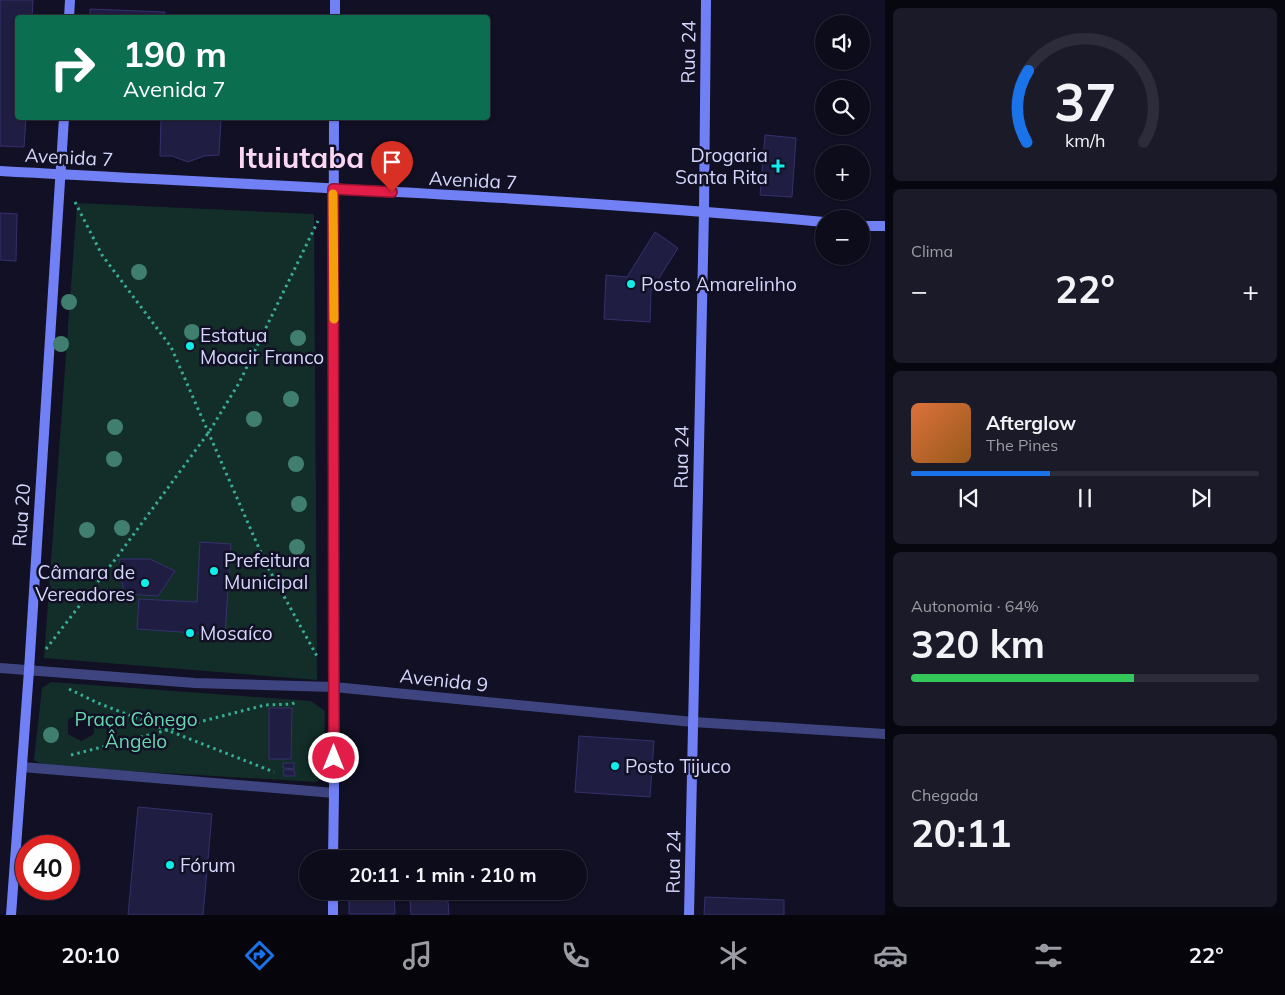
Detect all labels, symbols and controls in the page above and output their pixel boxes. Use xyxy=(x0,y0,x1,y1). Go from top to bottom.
map controls xyxy=(815,15,870,265)
button: sound xyxy=(815,15,870,70)
street label: Rua 24 xyxy=(675,20,701,84)
text: 190 m xyxy=(123,32,227,76)
icon: right xyxy=(40,35,105,100)
text: 37 xyxy=(1054,69,1116,134)
text: Avenida 7 xyxy=(123,75,226,103)
button: search xyxy=(815,80,870,135)
text: km/h xyxy=(1065,129,1105,151)
district label: Ituiutaba xyxy=(238,139,364,175)
pin xyxy=(371,141,413,192)
street label: Avenida 7 xyxy=(24,143,114,171)
place label: Drogaria Santa Rita xyxy=(675,143,768,189)
button: + xyxy=(815,145,870,200)
icon: arrive xyxy=(378,148,406,176)
marker: Drogaria Santa Rita xyxy=(772,160,784,172)
street label: Avenida 7 xyxy=(428,166,518,194)
button: − xyxy=(815,210,870,265)
text: Clima xyxy=(911,241,953,261)
text: 22° xyxy=(1055,265,1115,313)
place label: Posto Amarelinho xyxy=(641,272,797,296)
text: − xyxy=(911,273,928,308)
text: + xyxy=(1242,273,1259,308)
marker: Posto Amarelinho xyxy=(625,278,637,290)
place label: Estatua Moacir Franco xyxy=(200,323,324,369)
marker: Estatua Moacir Franco xyxy=(184,340,196,352)
text: Afterglow xyxy=(986,411,1076,435)
street label: Rua 24 xyxy=(668,425,694,489)
text: The Pines xyxy=(986,435,1058,455)
street label: Rua 20 xyxy=(7,483,35,547)
icon: previous xyxy=(955,484,983,512)
icon: pause xyxy=(1071,484,1099,512)
icon: next xyxy=(1187,484,1215,512)
place label: Prefeitura Municipal xyxy=(224,548,310,594)
place label: Câmara de Vereadores xyxy=(35,560,135,606)
marker: Prefeitura Municipal xyxy=(208,565,220,577)
marker: Câmara de Vereadores xyxy=(139,577,151,589)
text: Autonomia · 64% xyxy=(911,596,1039,616)
text: 320 km xyxy=(911,620,1045,668)
place label: Mosaíco xyxy=(200,621,273,645)
marker: Mosaíco xyxy=(184,627,196,639)
street label: Avenida 9 xyxy=(399,663,489,697)
park label: Praça Cônego Ângelo xyxy=(74,707,198,753)
position arrow xyxy=(307,731,359,783)
place label: Posto Tijuco xyxy=(625,754,731,778)
marker: Posto Tijuco xyxy=(609,760,621,772)
text: Chegada xyxy=(911,785,978,805)
text: 20:11 xyxy=(911,809,1012,857)
street label: Rua 24 xyxy=(660,830,686,894)
speed limit sign: 40 xyxy=(15,835,80,900)
place label: Fórum xyxy=(180,853,236,877)
marker: Fórum xyxy=(164,859,176,871)
text: 20:11 · 1 min · 210 m xyxy=(349,863,537,887)
icon: directions xyxy=(242,938,277,973)
icon: music xyxy=(400,938,435,973)
icon: phone xyxy=(558,938,593,973)
icon: climate xyxy=(716,938,751,973)
icon: car xyxy=(873,938,908,973)
icon: filters xyxy=(1031,938,1066,973)
text: 20:10 xyxy=(61,941,120,969)
text: 22° xyxy=(1189,941,1224,969)

